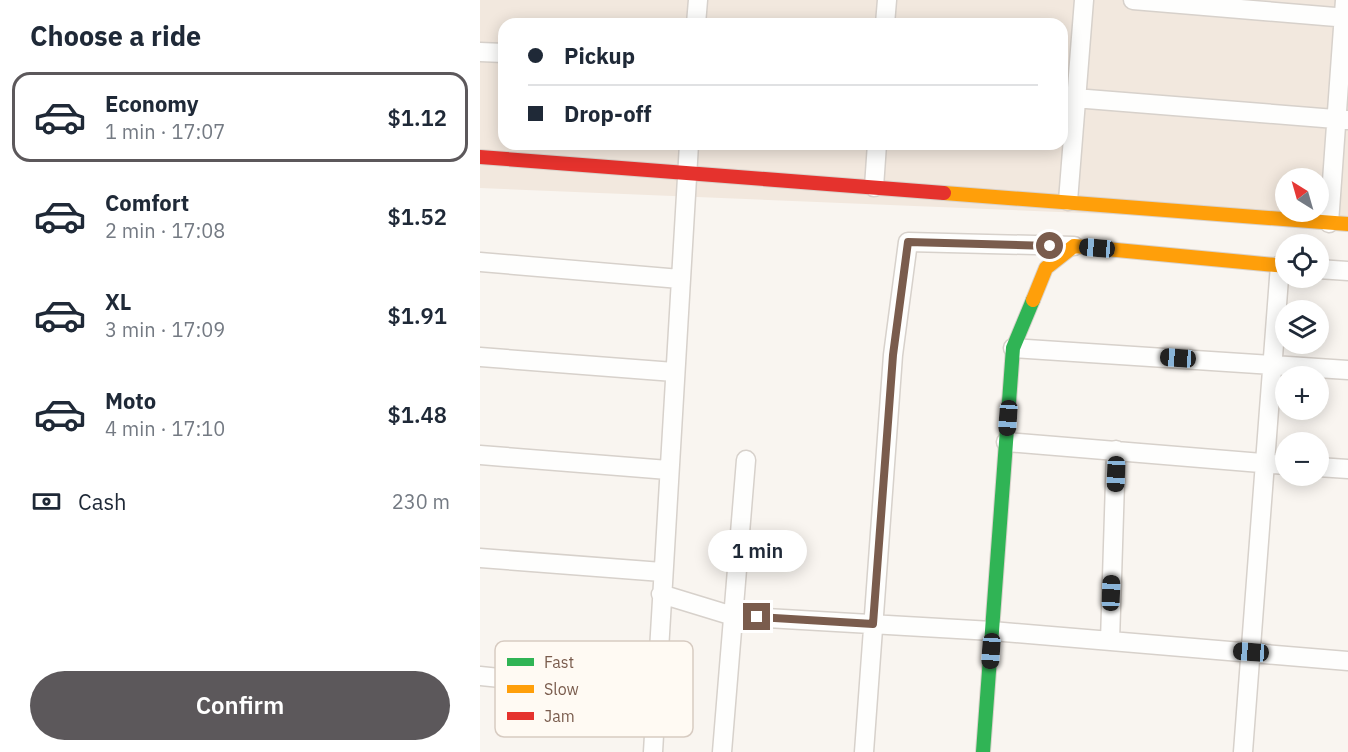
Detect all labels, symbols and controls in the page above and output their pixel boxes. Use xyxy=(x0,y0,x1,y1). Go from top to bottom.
text: Choose a ride xyxy=(30,18,201,53)
text: Pickup xyxy=(564,41,635,70)
text: Economy xyxy=(105,89,199,118)
icon: car xyxy=(33,90,87,144)
text: Drop-off xyxy=(564,99,651,128)
text: $1.12 xyxy=(388,103,447,132)
text: 1 min · 17:07 xyxy=(105,118,225,145)
north arrow xyxy=(1275,168,1329,222)
map controls xyxy=(1275,168,1329,486)
text: Comfort xyxy=(105,188,189,217)
icon: car xyxy=(33,189,87,243)
text: $1.52 xyxy=(388,202,447,231)
text: 2 min · 17:08 xyxy=(105,217,225,244)
route start xyxy=(1036,232,1063,259)
button: locate xyxy=(1275,234,1329,288)
car xyxy=(1078,237,1116,259)
text: XL xyxy=(105,287,131,316)
icon: car xyxy=(33,288,87,342)
button: layers xyxy=(1275,300,1329,354)
text: $1.91 xyxy=(388,301,447,330)
text: 3 min · 17:09 xyxy=(105,316,225,343)
car xyxy=(1159,348,1197,368)
button: + xyxy=(1275,366,1329,420)
text: Moto xyxy=(105,386,156,415)
icon: car xyxy=(33,387,87,441)
car xyxy=(998,399,1018,437)
text: $1.48 xyxy=(388,400,447,429)
text: 4 min · 17:10 xyxy=(105,415,225,442)
button: − xyxy=(1275,432,1329,486)
car xyxy=(1106,456,1126,492)
icon: cash xyxy=(30,485,63,518)
text: Cash xyxy=(78,487,127,516)
text: 230 m xyxy=(392,488,450,515)
callout: 1 min xyxy=(708,530,806,572)
text: 1 min xyxy=(732,537,783,564)
car xyxy=(1101,575,1121,611)
route end xyxy=(743,603,770,630)
car xyxy=(981,632,1001,670)
legend xyxy=(495,641,693,737)
car xyxy=(1232,642,1270,662)
text: Fast xyxy=(544,652,574,672)
button: Confirm xyxy=(30,671,450,740)
text: Slow xyxy=(544,679,579,699)
text: Jam xyxy=(544,706,575,726)

